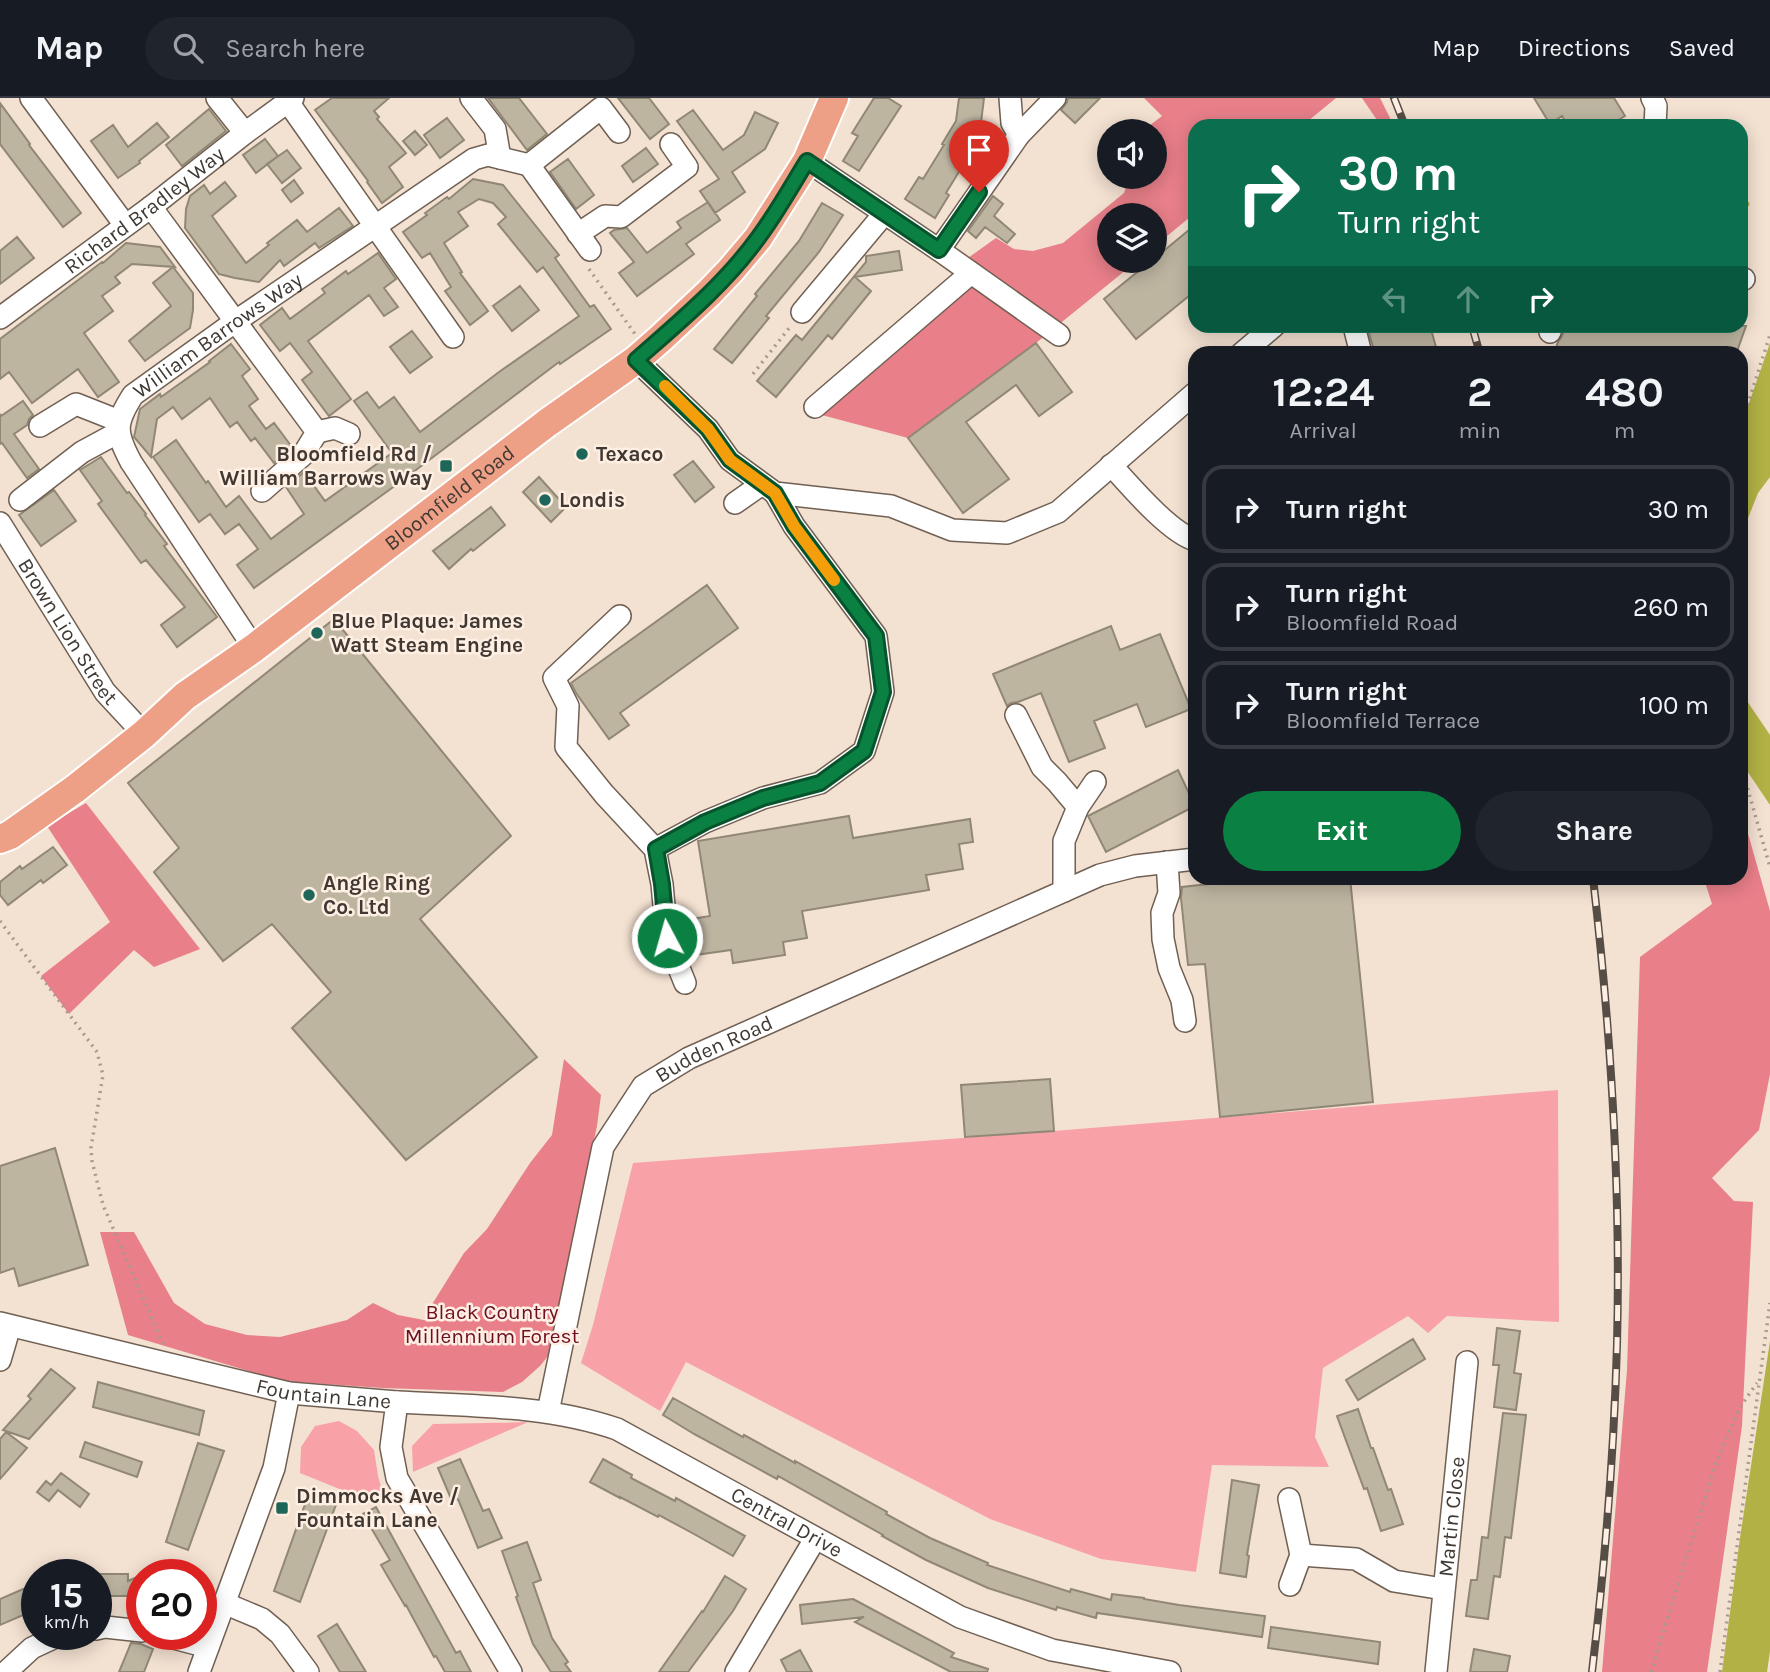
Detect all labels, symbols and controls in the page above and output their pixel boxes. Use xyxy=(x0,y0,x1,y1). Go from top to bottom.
search box xyxy=(145,17,635,80)
text: Map xyxy=(35,29,103,67)
icon: search xyxy=(169,29,207,67)
text: Search here xyxy=(225,33,365,64)
text: Map xyxy=(1432,34,1480,62)
text: Directions xyxy=(1518,34,1631,62)
text: Saved xyxy=(1669,34,1735,62)
map controls xyxy=(1097,119,1167,273)
button: sound xyxy=(1097,119,1167,189)
pin xyxy=(949,120,1009,192)
icon: arrive xyxy=(960,131,998,169)
street label: Richard Bradley Way xyxy=(59,142,229,279)
text: 30 m xyxy=(1338,145,1458,202)
icon: right xyxy=(1223,147,1314,238)
button: layers xyxy=(1097,203,1167,273)
text: Turn right xyxy=(1338,204,1480,241)
street label: William Barrows Way xyxy=(128,267,307,403)
icon: left xyxy=(1376,280,1414,318)
icon: ahead xyxy=(1449,280,1487,318)
icon: right xyxy=(1522,280,1560,318)
text: 12:24 xyxy=(1272,367,1374,417)
text: 2 xyxy=(1467,367,1492,417)
text: 480 xyxy=(1585,367,1664,417)
text: Arrival xyxy=(1290,417,1357,444)
text: min xyxy=(1459,417,1501,444)
text: m xyxy=(1614,417,1635,444)
street label: Bloomfield Road xyxy=(380,440,519,555)
place label: Bloomfield Rd / William Barrows Way xyxy=(220,442,432,490)
place label: Texaco xyxy=(596,442,663,466)
marker: Texaco xyxy=(574,446,590,462)
marker: Bloomfield Rd / William Barrows Way xyxy=(438,458,454,474)
place label: Londis xyxy=(559,488,625,512)
icon: right xyxy=(1227,490,1265,528)
marker: Londis xyxy=(537,492,553,508)
text: Turn right xyxy=(1286,494,1407,525)
text: 30 m xyxy=(1648,494,1709,525)
street label: Brown Lion Street xyxy=(13,554,123,710)
text: Turn right xyxy=(1286,578,1407,609)
icon: right xyxy=(1227,588,1265,626)
text: 260 m xyxy=(1633,592,1709,623)
place label: Blue Plaque: James Watt Steam Engine xyxy=(331,609,523,657)
text: Bloomfield Road xyxy=(1286,609,1458,636)
marker: Blue Plaque: James Watt Steam Engine xyxy=(309,625,325,641)
text: Turn right xyxy=(1286,676,1407,707)
icon: right xyxy=(1227,686,1265,724)
text: 100 m xyxy=(1639,690,1709,721)
text: Bloomfield Terrace xyxy=(1286,707,1480,734)
button: Exit xyxy=(1223,791,1461,871)
button: Share xyxy=(1475,791,1713,871)
place label: Angle Ring Co. Ltd xyxy=(323,871,430,919)
marker: Angle Ring Co. Ltd xyxy=(301,887,317,903)
position arrow xyxy=(630,901,704,975)
street label: Budden Road xyxy=(651,1010,776,1088)
park label: Black Country Millennium Forest xyxy=(405,1300,579,1348)
street label: Fountain Lane xyxy=(254,1374,392,1413)
street label: Martin Close xyxy=(1434,1455,1469,1578)
street label: Central Drive xyxy=(727,1482,847,1562)
place label: Dimmocks Ave / Fountain Lane xyxy=(296,1484,459,1532)
marker: Dimmocks Ave / Fountain Lane xyxy=(274,1500,290,1516)
speed limit sign: 20 xyxy=(126,1559,217,1650)
text: 15 xyxy=(50,1575,83,1616)
text: km/h xyxy=(44,1611,89,1633)

